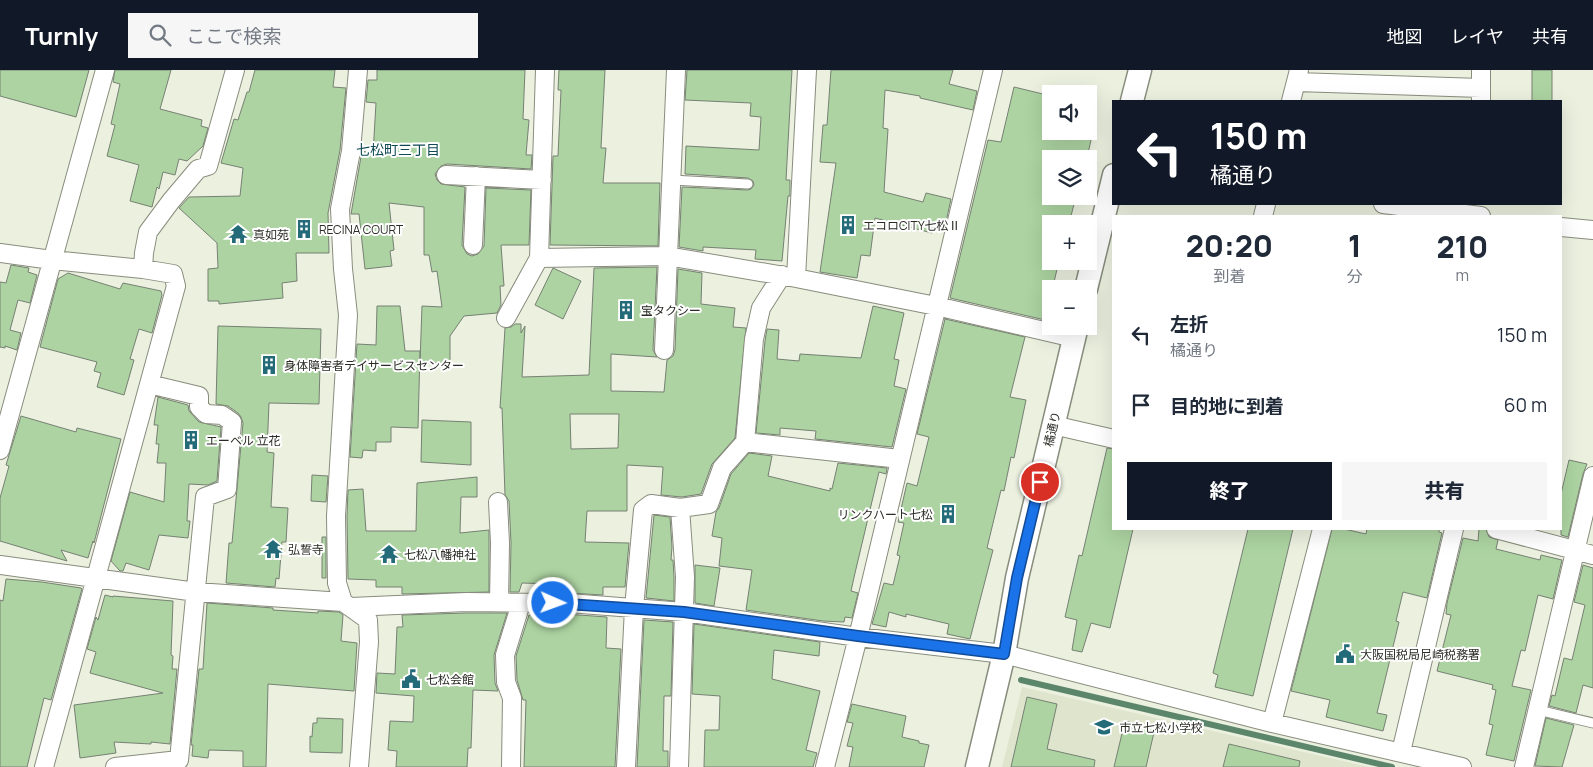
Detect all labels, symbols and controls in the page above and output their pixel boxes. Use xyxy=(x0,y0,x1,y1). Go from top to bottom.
search box xyxy=(128,13,478,58)
text: Turnly xyxy=(25,19,98,52)
icon: search xyxy=(146,21,174,49)
text: ここで検索 xyxy=(186,23,281,49)
text: 地図 xyxy=(1387,24,1423,48)
text: レイヤ xyxy=(1451,24,1504,48)
text: 共有 xyxy=(1532,24,1568,48)
map controls xyxy=(1042,85,1097,335)
button: sound xyxy=(1042,85,1097,140)
text: 150 m xyxy=(1210,112,1307,160)
icon: left xyxy=(1127,120,1192,185)
district label: 七松町三丁目 xyxy=(356,140,440,159)
button: layers xyxy=(1042,150,1097,205)
text: 橘通り xyxy=(1210,160,1276,190)
building icon: エコロCITY七松Ⅱ xyxy=(837,214,859,236)
button: + xyxy=(1042,215,1097,270)
place label: エコロCITY七松Ⅱ xyxy=(863,217,961,234)
building icon: RECINA COURT xyxy=(293,218,315,240)
place label: RECINA COURT xyxy=(319,221,404,238)
temple icon: 真如苑 xyxy=(227,223,249,245)
text: 20:20 xyxy=(1186,225,1273,266)
text: 1 xyxy=(1348,225,1362,266)
place label: 真如苑 xyxy=(253,226,289,243)
text: 210 xyxy=(1436,226,1488,267)
text: m xyxy=(1456,264,1469,286)
text: 到着 xyxy=(1213,265,1245,287)
text: 分 xyxy=(1347,265,1363,287)
button: − xyxy=(1042,280,1097,335)
building icon: 宝タクシー xyxy=(615,299,637,321)
place label: 宝タクシー xyxy=(641,302,701,319)
text: 左折 xyxy=(1170,311,1208,337)
icon: left xyxy=(1127,321,1155,349)
text: 150 m xyxy=(1497,322,1547,348)
text: 橘通り xyxy=(1170,339,1218,361)
building icon: 身体障害者デイサービスセンター xyxy=(258,354,280,376)
place label: 身体障害者デイサービスセンター xyxy=(284,357,464,374)
icon: arrive xyxy=(1127,391,1155,419)
text: 60 m xyxy=(1504,392,1547,418)
text: 目的地に到着 xyxy=(1170,393,1284,419)
street label: 橘通り xyxy=(1040,410,1064,448)
building icon: エーベル 立花 xyxy=(180,429,202,451)
place label: エーベル 立花 xyxy=(206,432,280,449)
pin xyxy=(1019,461,1061,503)
button: 終了 xyxy=(1127,462,1332,520)
button: 共有 xyxy=(1342,462,1547,520)
icon: arrive xyxy=(1026,468,1054,496)
building icon: リンクハート七松 xyxy=(937,503,959,525)
place label: リンクハート七松 xyxy=(838,506,933,523)
temple icon: 弘誓寺 xyxy=(262,538,284,560)
place label: 弘誓寺 xyxy=(288,541,324,558)
temple icon: 七松八幡神社 xyxy=(378,543,400,565)
place label: 七松八幡神社 xyxy=(404,546,476,563)
position arrow xyxy=(526,576,578,628)
public building icon: 大阪国税局尼崎税務署 xyxy=(1334,643,1356,665)
place label: 大阪国税局尼崎税務署 xyxy=(1360,646,1480,663)
public building icon: 七松会館 xyxy=(400,668,422,690)
place label: 七松会館 xyxy=(426,671,474,688)
school or university icon: 市立七松小学校 xyxy=(1093,716,1115,738)
place label: 市立七松小学校 xyxy=(1119,719,1203,736)

